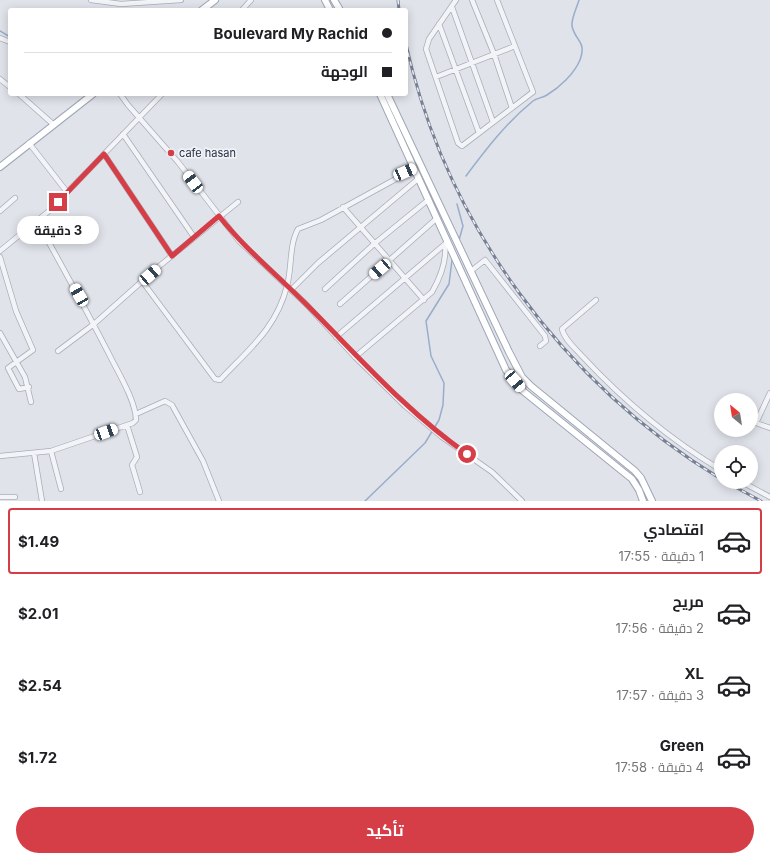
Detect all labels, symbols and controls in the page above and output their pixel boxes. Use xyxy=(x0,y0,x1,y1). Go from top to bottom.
text: Boulevard My Rachid xyxy=(214,24,368,43)
text: الوجهة xyxy=(321,62,368,81)
place label: cafe hasan xyxy=(179,146,236,160)
marker: cafe hasan xyxy=(166,148,176,158)
car xyxy=(392,162,418,182)
car xyxy=(181,169,205,195)
route end xyxy=(49,193,67,211)
callout: 3 دقيقة xyxy=(17,216,99,244)
text: 3 دقيقة xyxy=(34,222,82,238)
car xyxy=(367,257,393,281)
car xyxy=(137,263,163,287)
car xyxy=(68,282,90,308)
car xyxy=(503,368,527,394)
north arrow xyxy=(714,393,758,437)
map controls xyxy=(714,393,758,489)
car xyxy=(93,422,119,442)
route start xyxy=(458,445,476,463)
button: locate xyxy=(714,445,758,489)
text: اقتصادي xyxy=(644,520,704,539)
icon: car xyxy=(716,523,752,559)
text: $1.49 xyxy=(18,532,59,551)
text: 1 دقيقة · 17:55 xyxy=(618,548,704,564)
text: مريح xyxy=(672,592,704,611)
icon: car xyxy=(716,595,752,631)
text: $2.01 xyxy=(18,604,58,623)
text: 2 دقيقة · 17:56 xyxy=(616,620,704,636)
text: XL xyxy=(684,664,704,683)
icon: car xyxy=(716,667,752,703)
text: $2.54 xyxy=(18,676,62,695)
text: 3 دقيقة · 17:57 xyxy=(616,687,704,703)
text: Green xyxy=(660,736,704,755)
icon: car xyxy=(716,739,752,775)
text: $1.72 xyxy=(18,748,57,767)
text: 4 دقيقة · 17:58 xyxy=(615,759,704,775)
button: تأكيد xyxy=(16,807,754,853)

